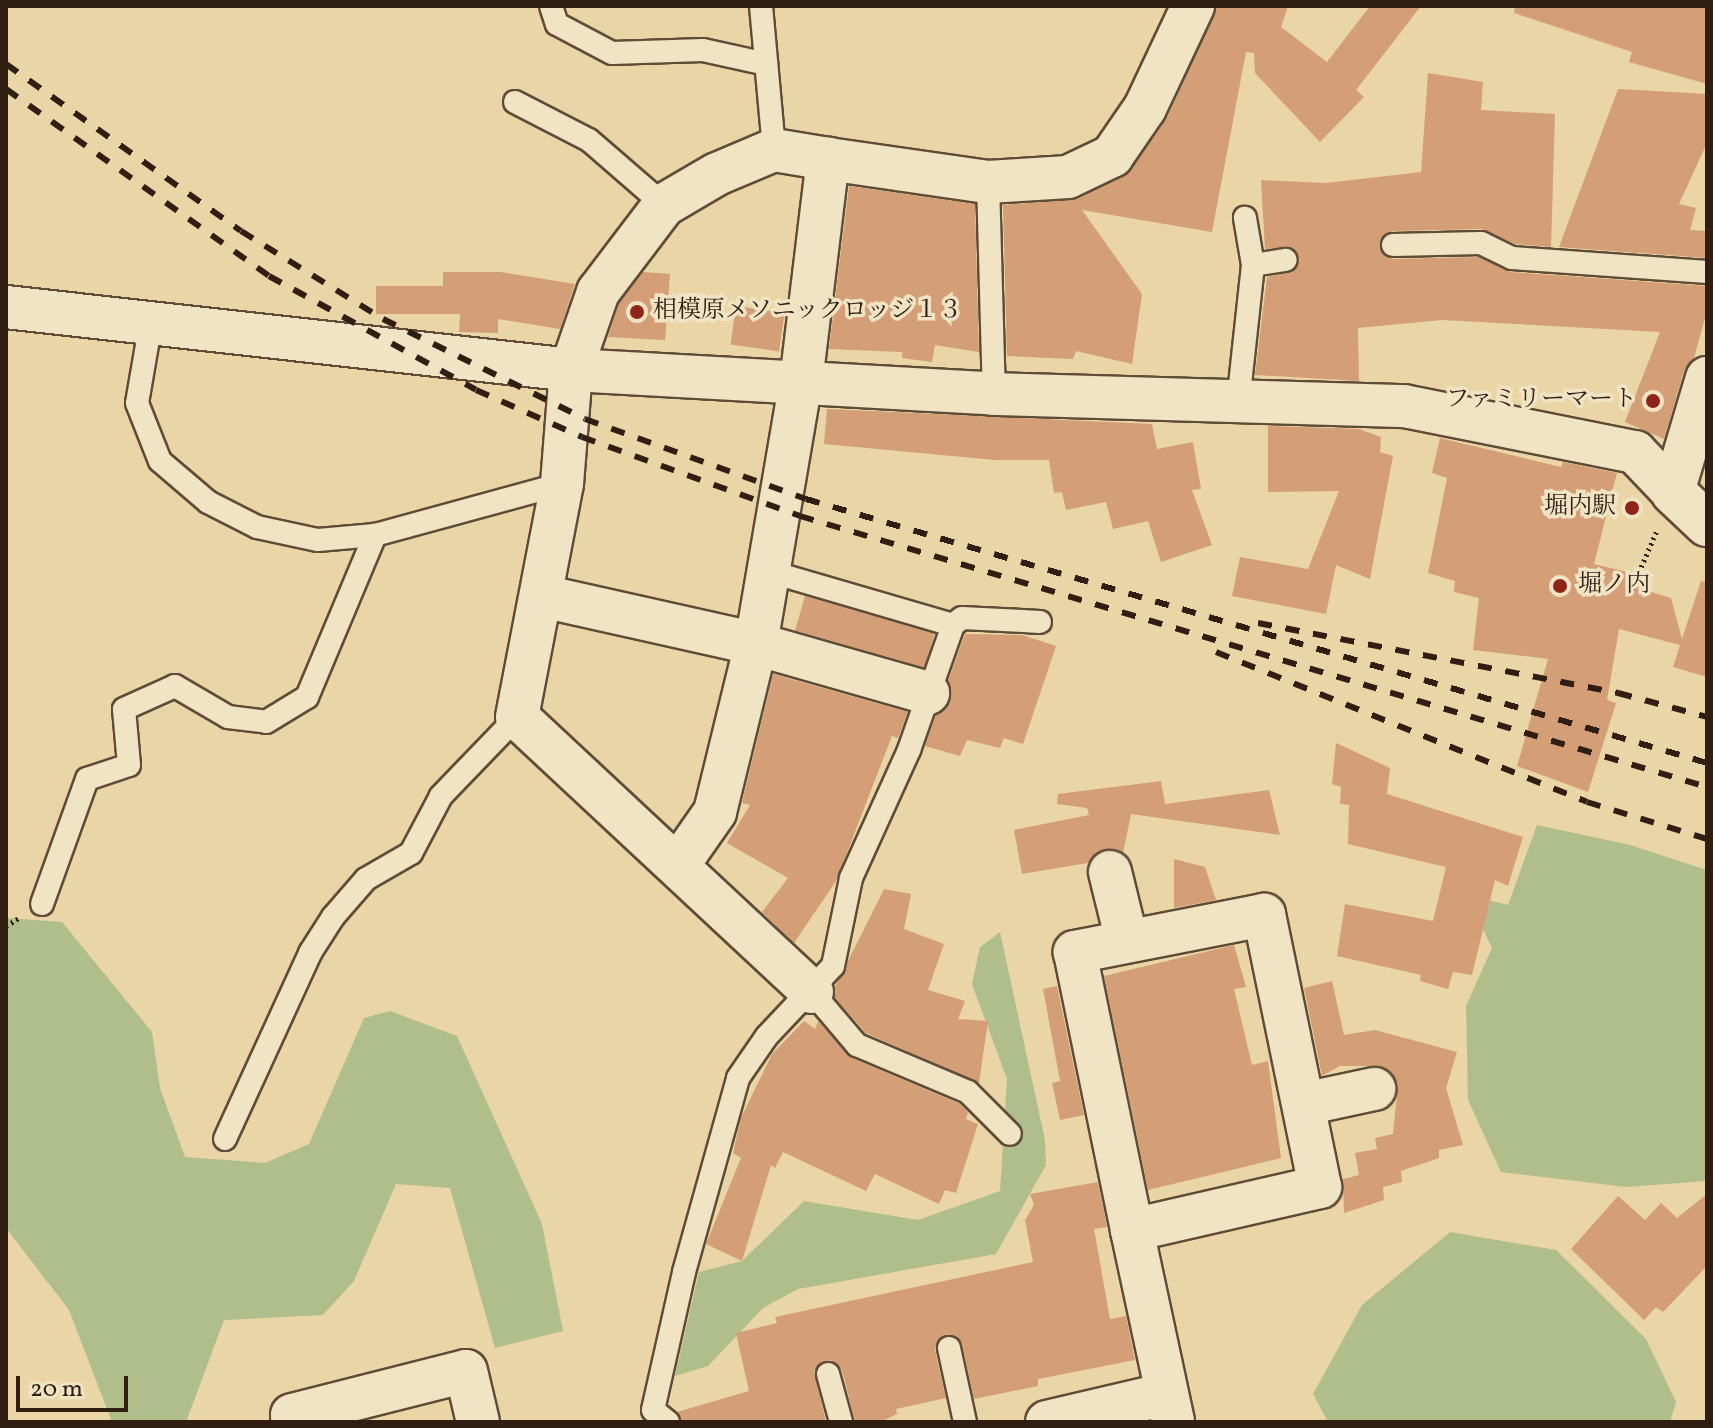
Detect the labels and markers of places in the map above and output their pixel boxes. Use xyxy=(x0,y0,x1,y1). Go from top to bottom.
place label: 相模原メソニックロッジ１３ xyxy=(653,298,965,326)
marker: 相模原メソニックロッジ１３ xyxy=(628,303,646,321)
place label: ファミリーマート xyxy=(1445,387,1637,415)
marker: ファミリーマート xyxy=(1644,392,1662,410)
place label: 堀内駅 xyxy=(1544,494,1616,522)
marker: 堀内駅 xyxy=(1623,499,1641,517)
place label: 堀ノ内 xyxy=(1578,572,1650,600)
marker: 堀ノ内 xyxy=(1549,575,1571,597)

